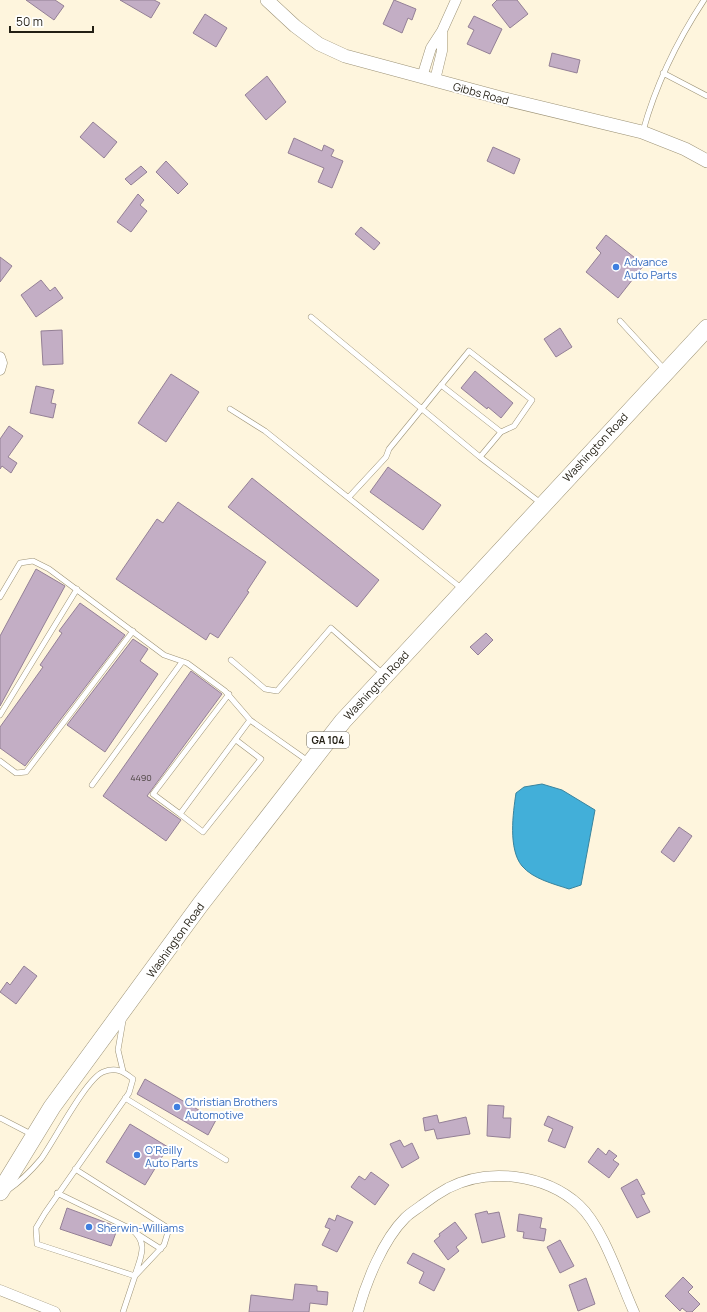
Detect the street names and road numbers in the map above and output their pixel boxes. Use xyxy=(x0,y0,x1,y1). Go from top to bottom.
street label: Gibbs Road xyxy=(451,78,511,108)
street label: Washington Road xyxy=(559,409,631,485)
street label: Washington Road xyxy=(340,647,412,723)
road number: GA 104 xyxy=(307,732,349,748)
street label: Washington Road xyxy=(143,899,207,981)

